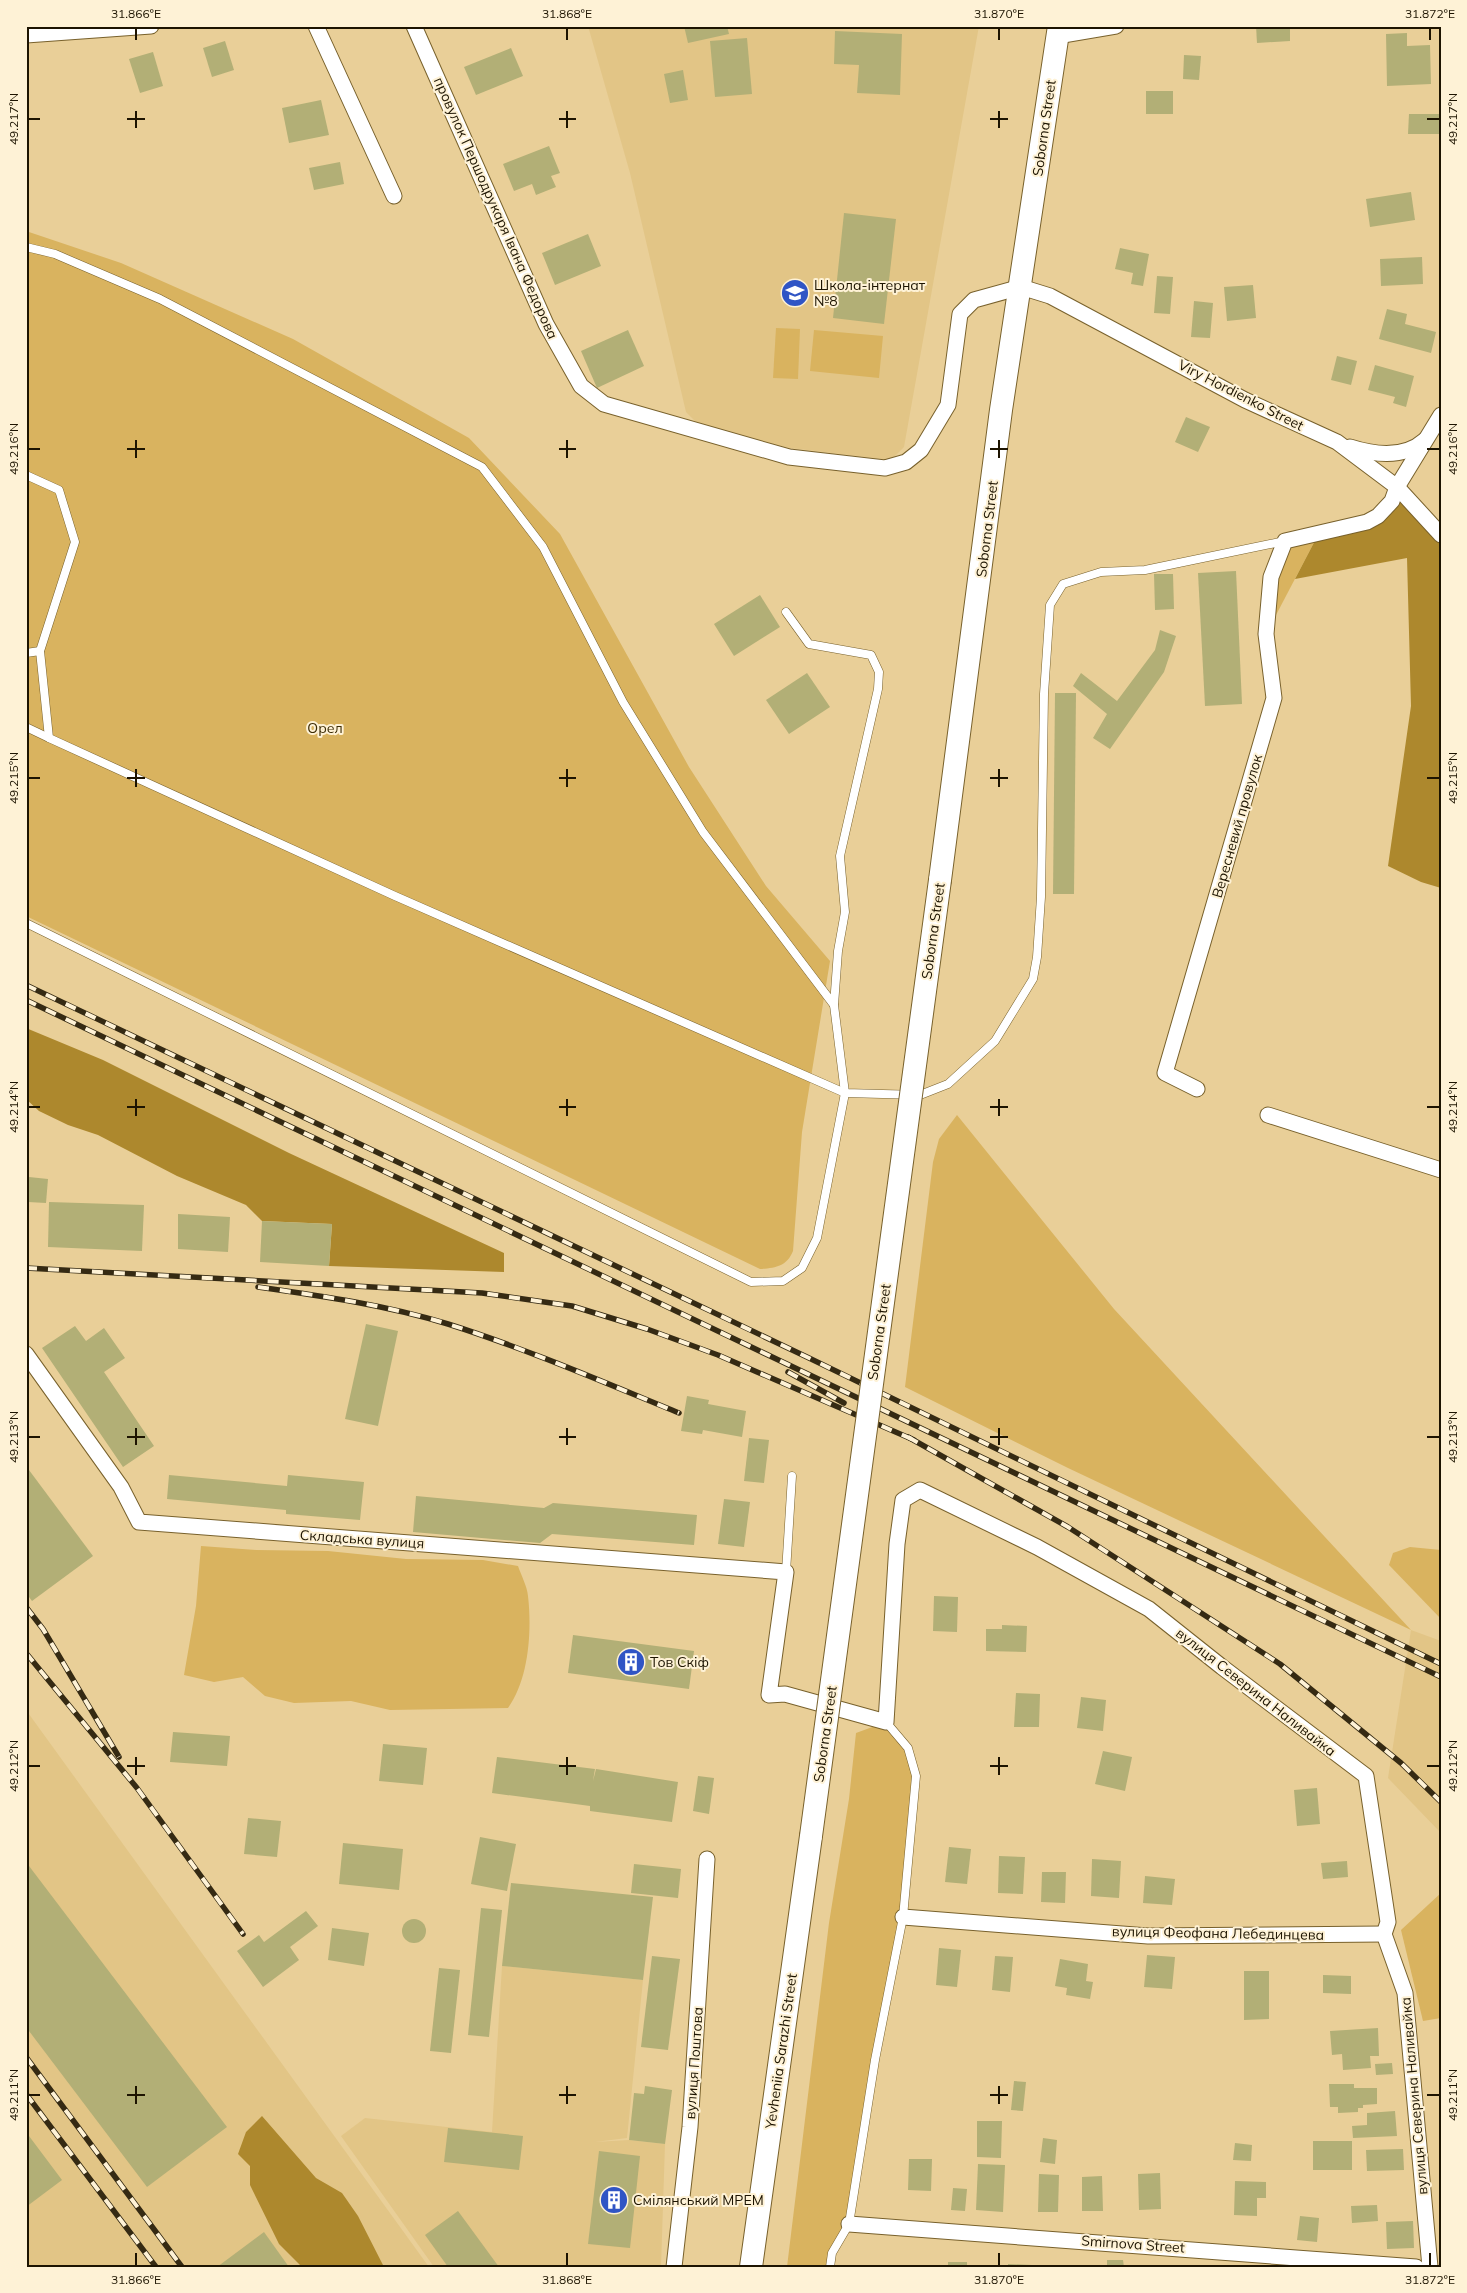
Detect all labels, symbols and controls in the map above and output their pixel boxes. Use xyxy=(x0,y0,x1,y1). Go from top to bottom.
text: 31.866°E xyxy=(111,6,161,21)
text: 31.868°E xyxy=(542,6,592,21)
text: 31.870°E xyxy=(974,6,1024,21)
text: 31.872°E xyxy=(1405,6,1455,21)
street label: провулок Першодрукаря Івана Федорова xyxy=(430,74,562,342)
street label: Soborna Street xyxy=(1028,79,1060,177)
text: 49.217°N xyxy=(6,93,21,145)
text: 49.217°N xyxy=(1445,93,1460,145)
place label: Школа-інтернат №8 xyxy=(814,276,926,310)
school or university icon: Школа-інтернат №8 xyxy=(780,278,810,308)
street label: Viry Hordienko Street xyxy=(1175,356,1307,434)
text: 49.216°N xyxy=(6,423,21,475)
text: 49.216°N xyxy=(1445,423,1460,475)
street label: Soborna Street xyxy=(972,480,1002,578)
park label: Орел xyxy=(307,719,343,737)
text: 49.215°N xyxy=(6,752,21,804)
street label: Вересневий провулок xyxy=(1208,752,1266,900)
text: 49.215°N xyxy=(1445,752,1460,804)
street label: Soborna Street xyxy=(917,882,949,980)
text: 49.214°N xyxy=(6,1081,21,1133)
text: 49.214°N xyxy=(1445,1081,1460,1133)
street label: Soborna Street xyxy=(863,1283,895,1381)
text: 49.213°N xyxy=(6,1411,21,1463)
text: 49.213°N xyxy=(1445,1411,1460,1463)
street label: Складська вулиця xyxy=(299,1526,425,1552)
street label: вулиця Северина Наливайка xyxy=(1172,1624,1340,1760)
building icon: Тов Скіф xyxy=(616,1647,646,1677)
place label: Тов Скіф xyxy=(650,1653,709,1671)
street label: Soborna Street xyxy=(809,1685,841,1783)
text: 49.212°N xyxy=(6,1740,21,1792)
text: 49.212°N xyxy=(1445,1740,1460,1792)
street label: вулиця Феофана Лебединцева xyxy=(1112,1922,1324,1944)
street label: Yevheniia Sarazhi Street xyxy=(761,1972,801,2131)
street label: вулиця Северина Наливайка xyxy=(1396,1997,1432,2195)
street label: вулиця Поштова xyxy=(681,2006,707,2120)
text: 49.211°N xyxy=(6,2069,21,2121)
text: 49.211°N xyxy=(1445,2069,1460,2121)
building icon: Смілянський МРЕМ xyxy=(599,2185,629,2215)
place label: Смілянський МРЕМ xyxy=(633,2191,764,2209)
street label: Smirnova Street xyxy=(1081,2231,1185,2257)
text: 31.866°E xyxy=(111,2272,161,2287)
text: 31.868°E xyxy=(542,2272,592,2287)
text: 31.870°E xyxy=(974,2272,1024,2287)
text: 31.872°E xyxy=(1405,2272,1455,2287)

